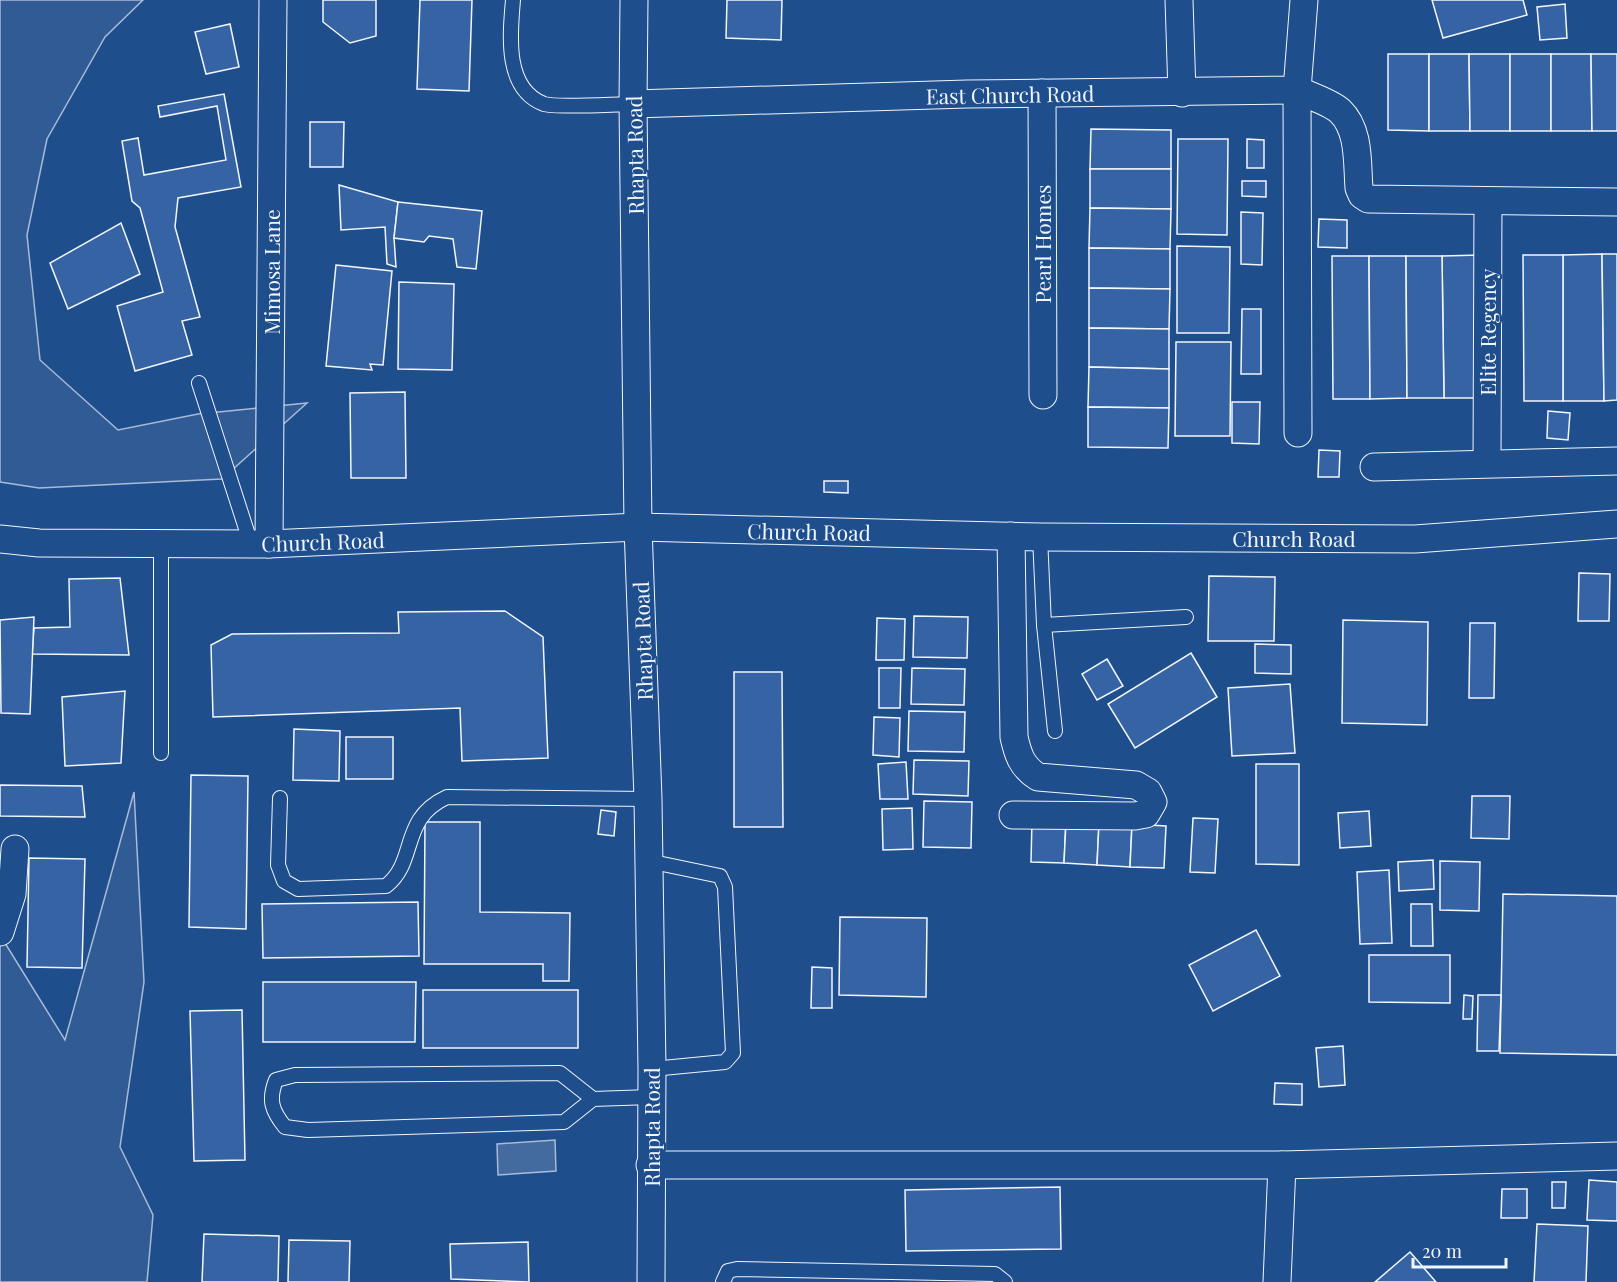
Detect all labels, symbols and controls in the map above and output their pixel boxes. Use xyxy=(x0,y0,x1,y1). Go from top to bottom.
street label: East Church Road xyxy=(926,79,1094,109)
street label: Rhapta Road xyxy=(619,95,649,215)
street label: Pearl Homes xyxy=(1028,185,1056,304)
street label: Mimosa Lane xyxy=(257,209,285,335)
street label: Elite Regency xyxy=(1473,268,1501,396)
street label: Church Road xyxy=(747,516,871,546)
street label: Church Road xyxy=(1232,524,1356,552)
street label: Church Road xyxy=(261,525,385,557)
street label: Rhapta Road xyxy=(626,581,658,701)
street label: Rhapta Road xyxy=(637,1067,665,1187)
scale bar xyxy=(1413,1231,1506,1269)
text: 20 m xyxy=(1422,1239,1462,1263)

